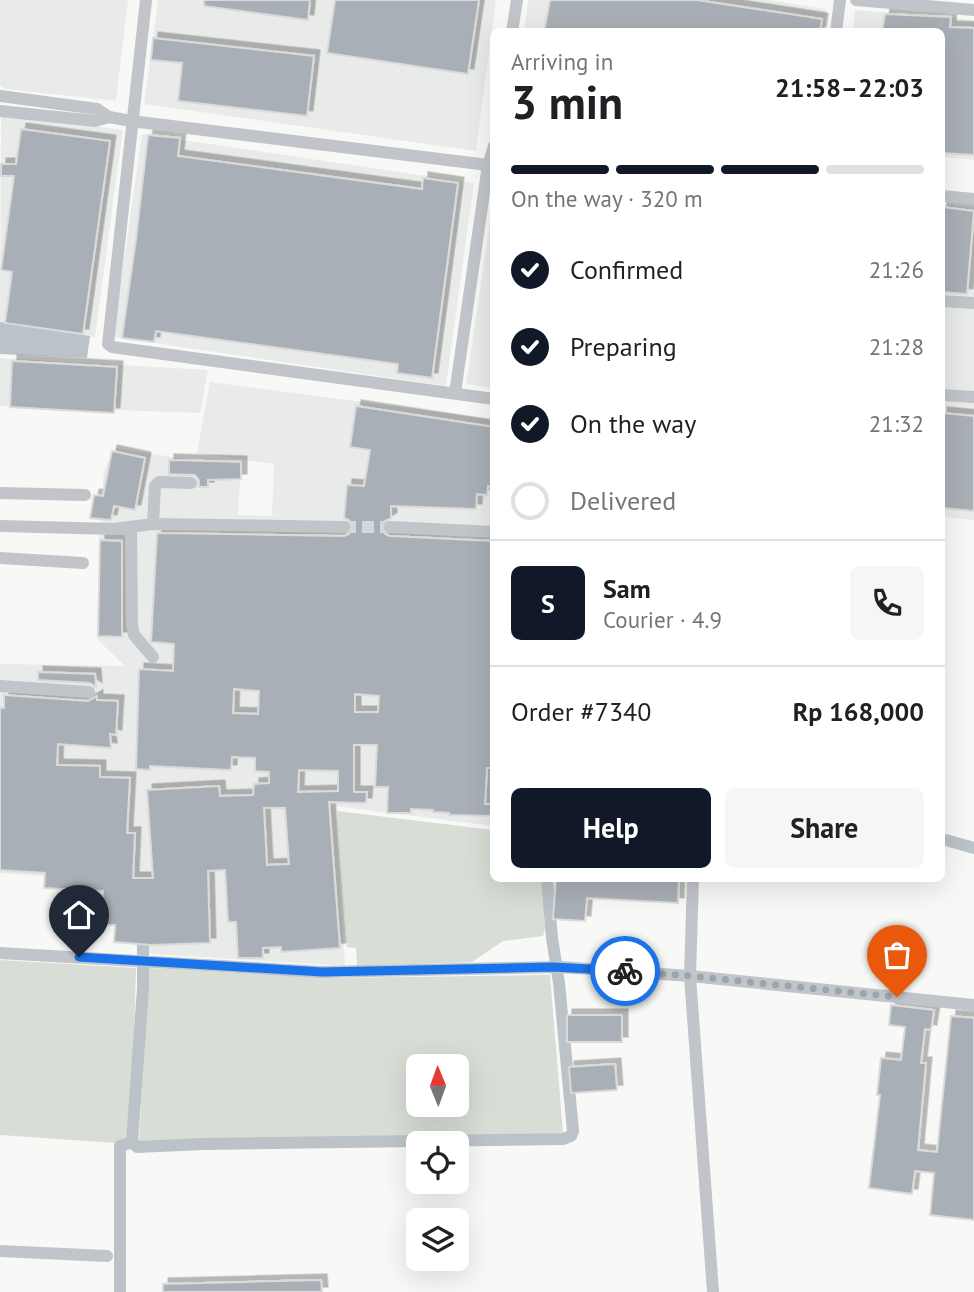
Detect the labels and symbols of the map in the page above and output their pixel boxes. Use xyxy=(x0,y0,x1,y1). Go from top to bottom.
pin xyxy=(49,885,109,957)
pin xyxy=(867,925,927,997)
courier xyxy=(590,936,660,1006)
north arrow xyxy=(406,1054,469,1116)

